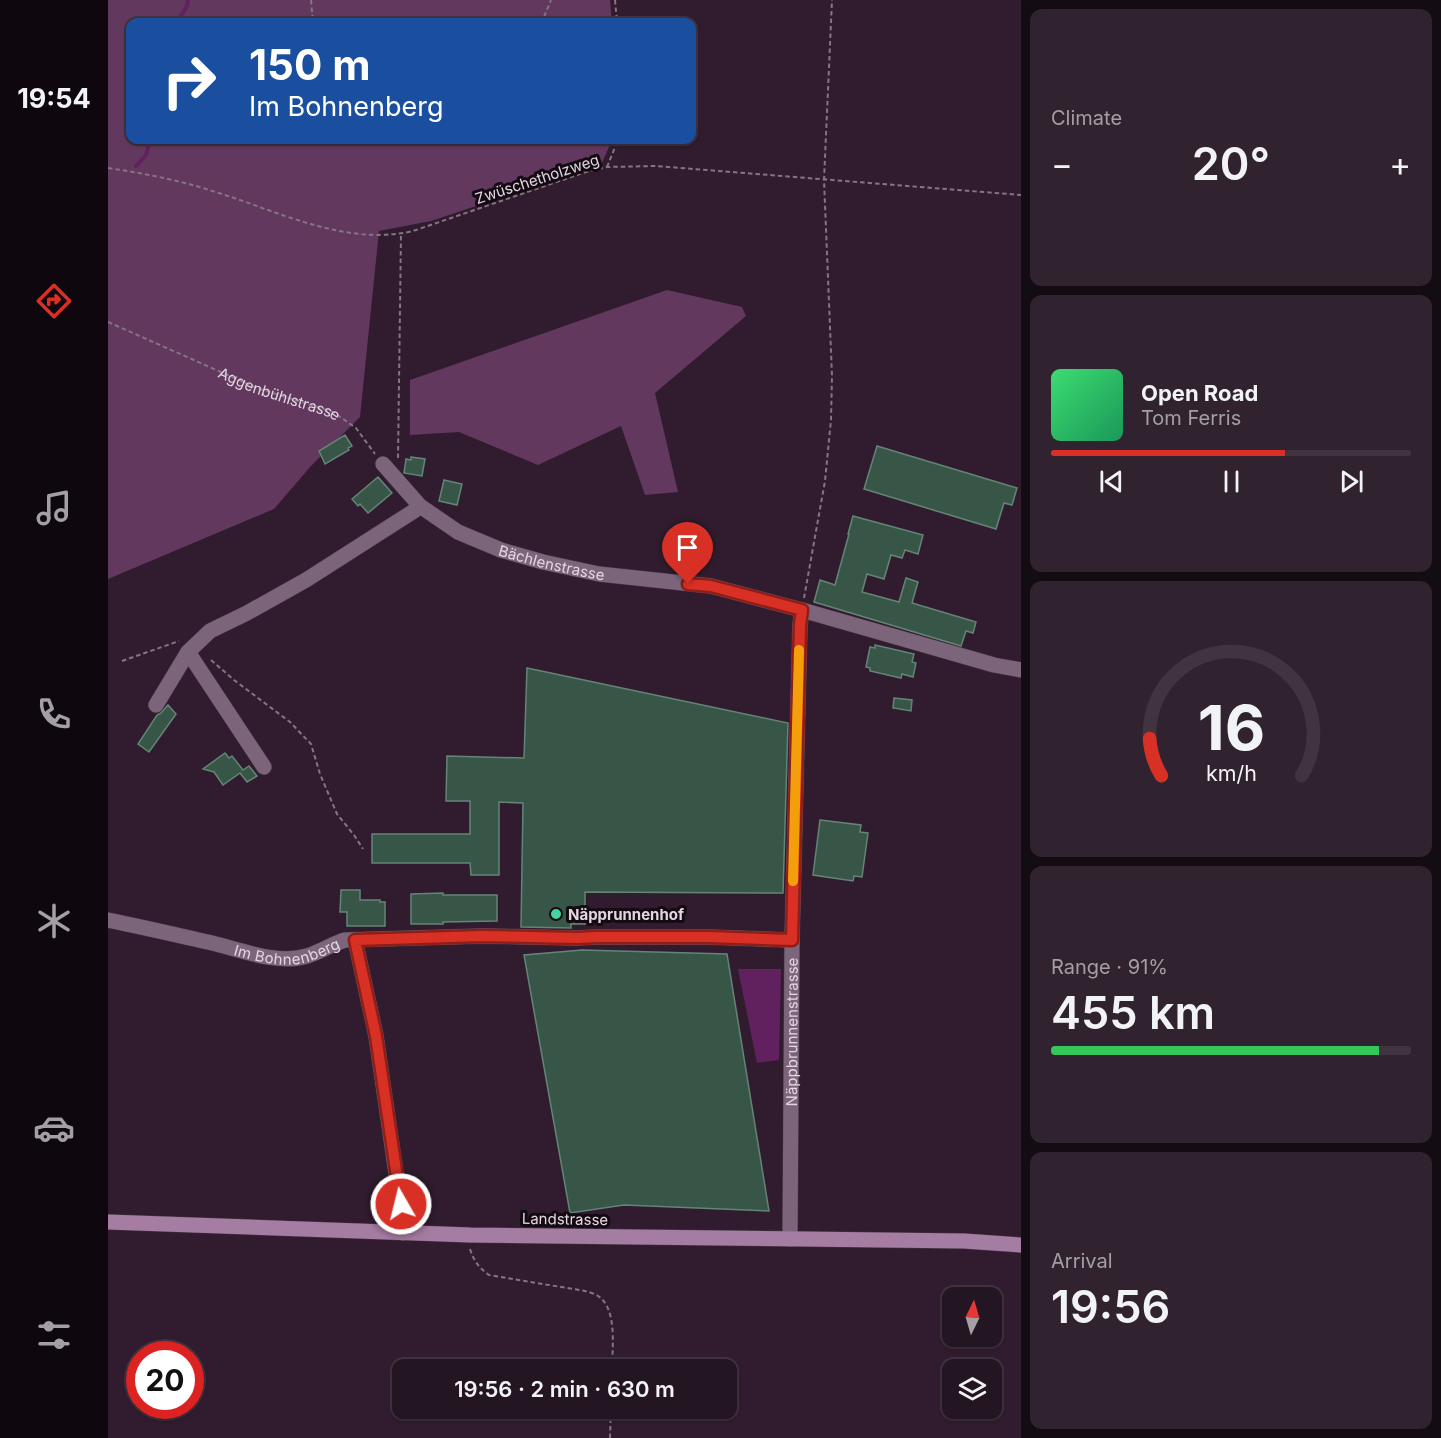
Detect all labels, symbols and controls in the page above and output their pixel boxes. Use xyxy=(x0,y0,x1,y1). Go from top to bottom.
text: 150 m xyxy=(249,39,371,90)
icon: right xyxy=(150,42,228,120)
text: 19:54 xyxy=(17,82,91,115)
text: Im Bohnenberg xyxy=(249,90,444,123)
text: Climate xyxy=(1051,106,1122,130)
text: 20° xyxy=(1192,136,1270,191)
text: − xyxy=(1051,144,1073,184)
text: + xyxy=(1389,144,1411,184)
street label: Zwüschetholzweg xyxy=(473,150,601,208)
icon: directions xyxy=(33,280,75,322)
street label: Aggenbühlstrasse xyxy=(215,363,345,424)
text: Open Road xyxy=(1141,380,1258,406)
text: Tom Ferris xyxy=(1141,406,1241,430)
icon: previous xyxy=(1095,465,1128,498)
icon: pause xyxy=(1215,465,1248,498)
icon: next xyxy=(1335,465,1368,498)
icon: music xyxy=(33,487,75,529)
pin xyxy=(662,522,713,584)
icon: arrive xyxy=(671,531,704,564)
street label: Bächlenstrasse xyxy=(497,540,606,584)
text: 16 xyxy=(1197,690,1265,765)
icon: phone xyxy=(33,693,75,735)
text: km/h xyxy=(1206,760,1256,786)
icon: climate xyxy=(33,900,75,942)
place label: Näpprunnenhof xyxy=(568,905,684,924)
marker: Näpprunnenhof xyxy=(549,907,563,921)
street label: Im Bohnenberg xyxy=(232,934,342,968)
text: Range · 91% xyxy=(1051,955,1168,979)
street label: Näppbrunnenstrasse xyxy=(781,958,801,1106)
text: 455 km xyxy=(1051,985,1215,1040)
icon: car xyxy=(33,1107,75,1149)
position arrow xyxy=(369,1172,433,1236)
street label: Landstrasse xyxy=(522,1209,608,1229)
text: Arrival xyxy=(1051,1249,1113,1273)
text: 19:56 xyxy=(1051,1279,1170,1334)
north arrow xyxy=(942,1287,1002,1347)
map controls xyxy=(942,1287,1002,1419)
icon: filters xyxy=(33,1314,75,1356)
speed limit sign: 20 xyxy=(126,1341,204,1419)
button: layers xyxy=(942,1359,1002,1419)
text: 19:56 · 2 min · 630 m xyxy=(454,1376,675,1402)

